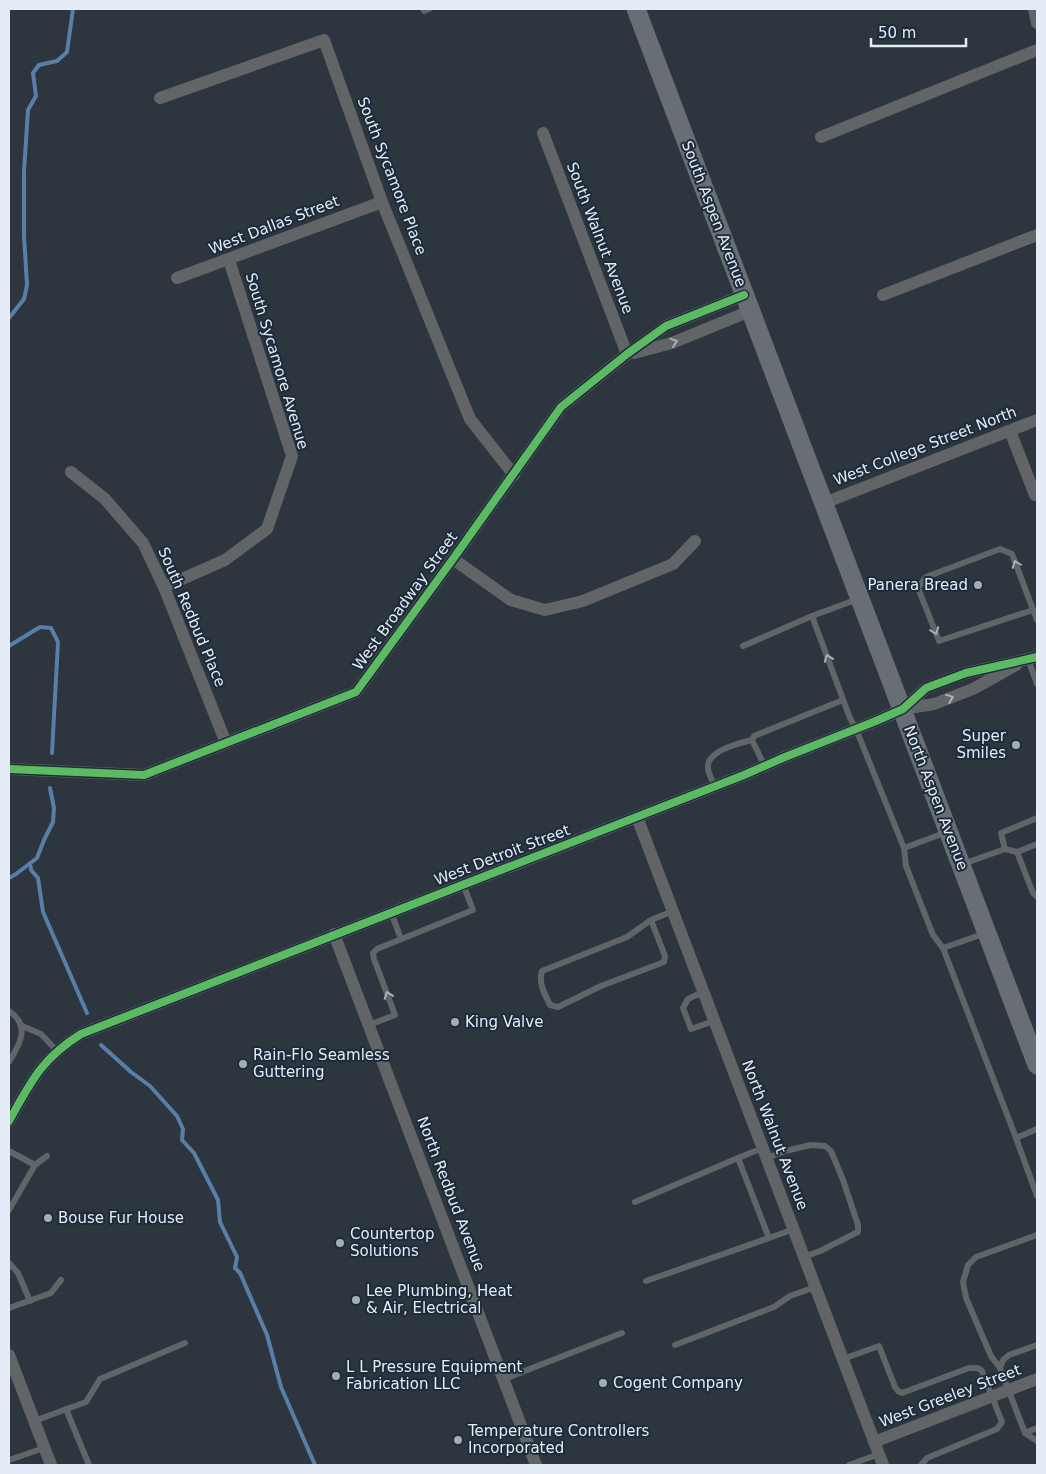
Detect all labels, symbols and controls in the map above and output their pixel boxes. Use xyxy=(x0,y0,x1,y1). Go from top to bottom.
scale bar xyxy=(871,15,966,47)
text: 50 m xyxy=(878,24,916,42)
street label: South Sycamore Place xyxy=(354,94,430,258)
street label: South Aspen Avenue xyxy=(678,138,750,290)
street label: South Walnut Avenue xyxy=(563,160,637,316)
street label: West Dallas Street xyxy=(206,192,342,258)
street label: South Sycamore Avenue xyxy=(242,271,312,451)
one-way arrow xyxy=(669,338,678,348)
street label: West College Street North xyxy=(831,403,1019,489)
street label: West Broadway Street xyxy=(349,528,461,674)
street label: South Redbud Place xyxy=(154,544,230,690)
one-way arrow xyxy=(1012,561,1022,569)
place label: Panera Bread xyxy=(868,576,968,594)
marker: Panera Bread xyxy=(972,579,984,591)
one-way arrow xyxy=(929,626,940,635)
one-way arrow xyxy=(824,654,834,663)
one-way arrow xyxy=(945,694,954,704)
street label: North Aspen Avenue xyxy=(900,723,972,873)
place label: Super Smiles xyxy=(956,727,1007,762)
marker: Super Smiles xyxy=(1010,739,1022,751)
street label: West Detroit Street xyxy=(432,821,572,889)
one-way arrow xyxy=(384,991,394,1000)
place label: King Valve xyxy=(465,1013,543,1031)
marker: King Valve xyxy=(449,1016,461,1028)
place label: Rain-Flo Seamless Guttering xyxy=(253,1046,390,1081)
street label: North Walnut Avenue xyxy=(738,1057,812,1213)
marker: Rain-Flo Seamless Guttering xyxy=(237,1058,249,1070)
street label: North Redbud Avenue xyxy=(413,1114,489,1274)
place label: Bouse Fur House xyxy=(58,1209,184,1227)
marker: Bouse Fur House xyxy=(42,1212,54,1224)
place label: Countertop Solutions xyxy=(350,1225,435,1260)
marker: Countertop Solutions xyxy=(334,1237,346,1249)
place label: Lee Plumbing, Heat & Air, Electrical xyxy=(366,1282,513,1317)
marker: Lee Plumbing, Heat & Air, Electrical xyxy=(350,1294,362,1306)
place label: L L Pressure Equipment Fabrication LLC xyxy=(346,1358,523,1393)
street label: West Greeley Street xyxy=(877,1361,1023,1431)
marker: L L Pressure Equipment Fabrication LLC xyxy=(330,1370,342,1382)
place label: Cogent Company xyxy=(613,1374,743,1392)
marker: Cogent Company xyxy=(597,1377,609,1389)
place label: Temperature Controllers Incorporated xyxy=(467,1422,650,1457)
marker: Temperature Controllers Incorporated xyxy=(452,1434,464,1446)

